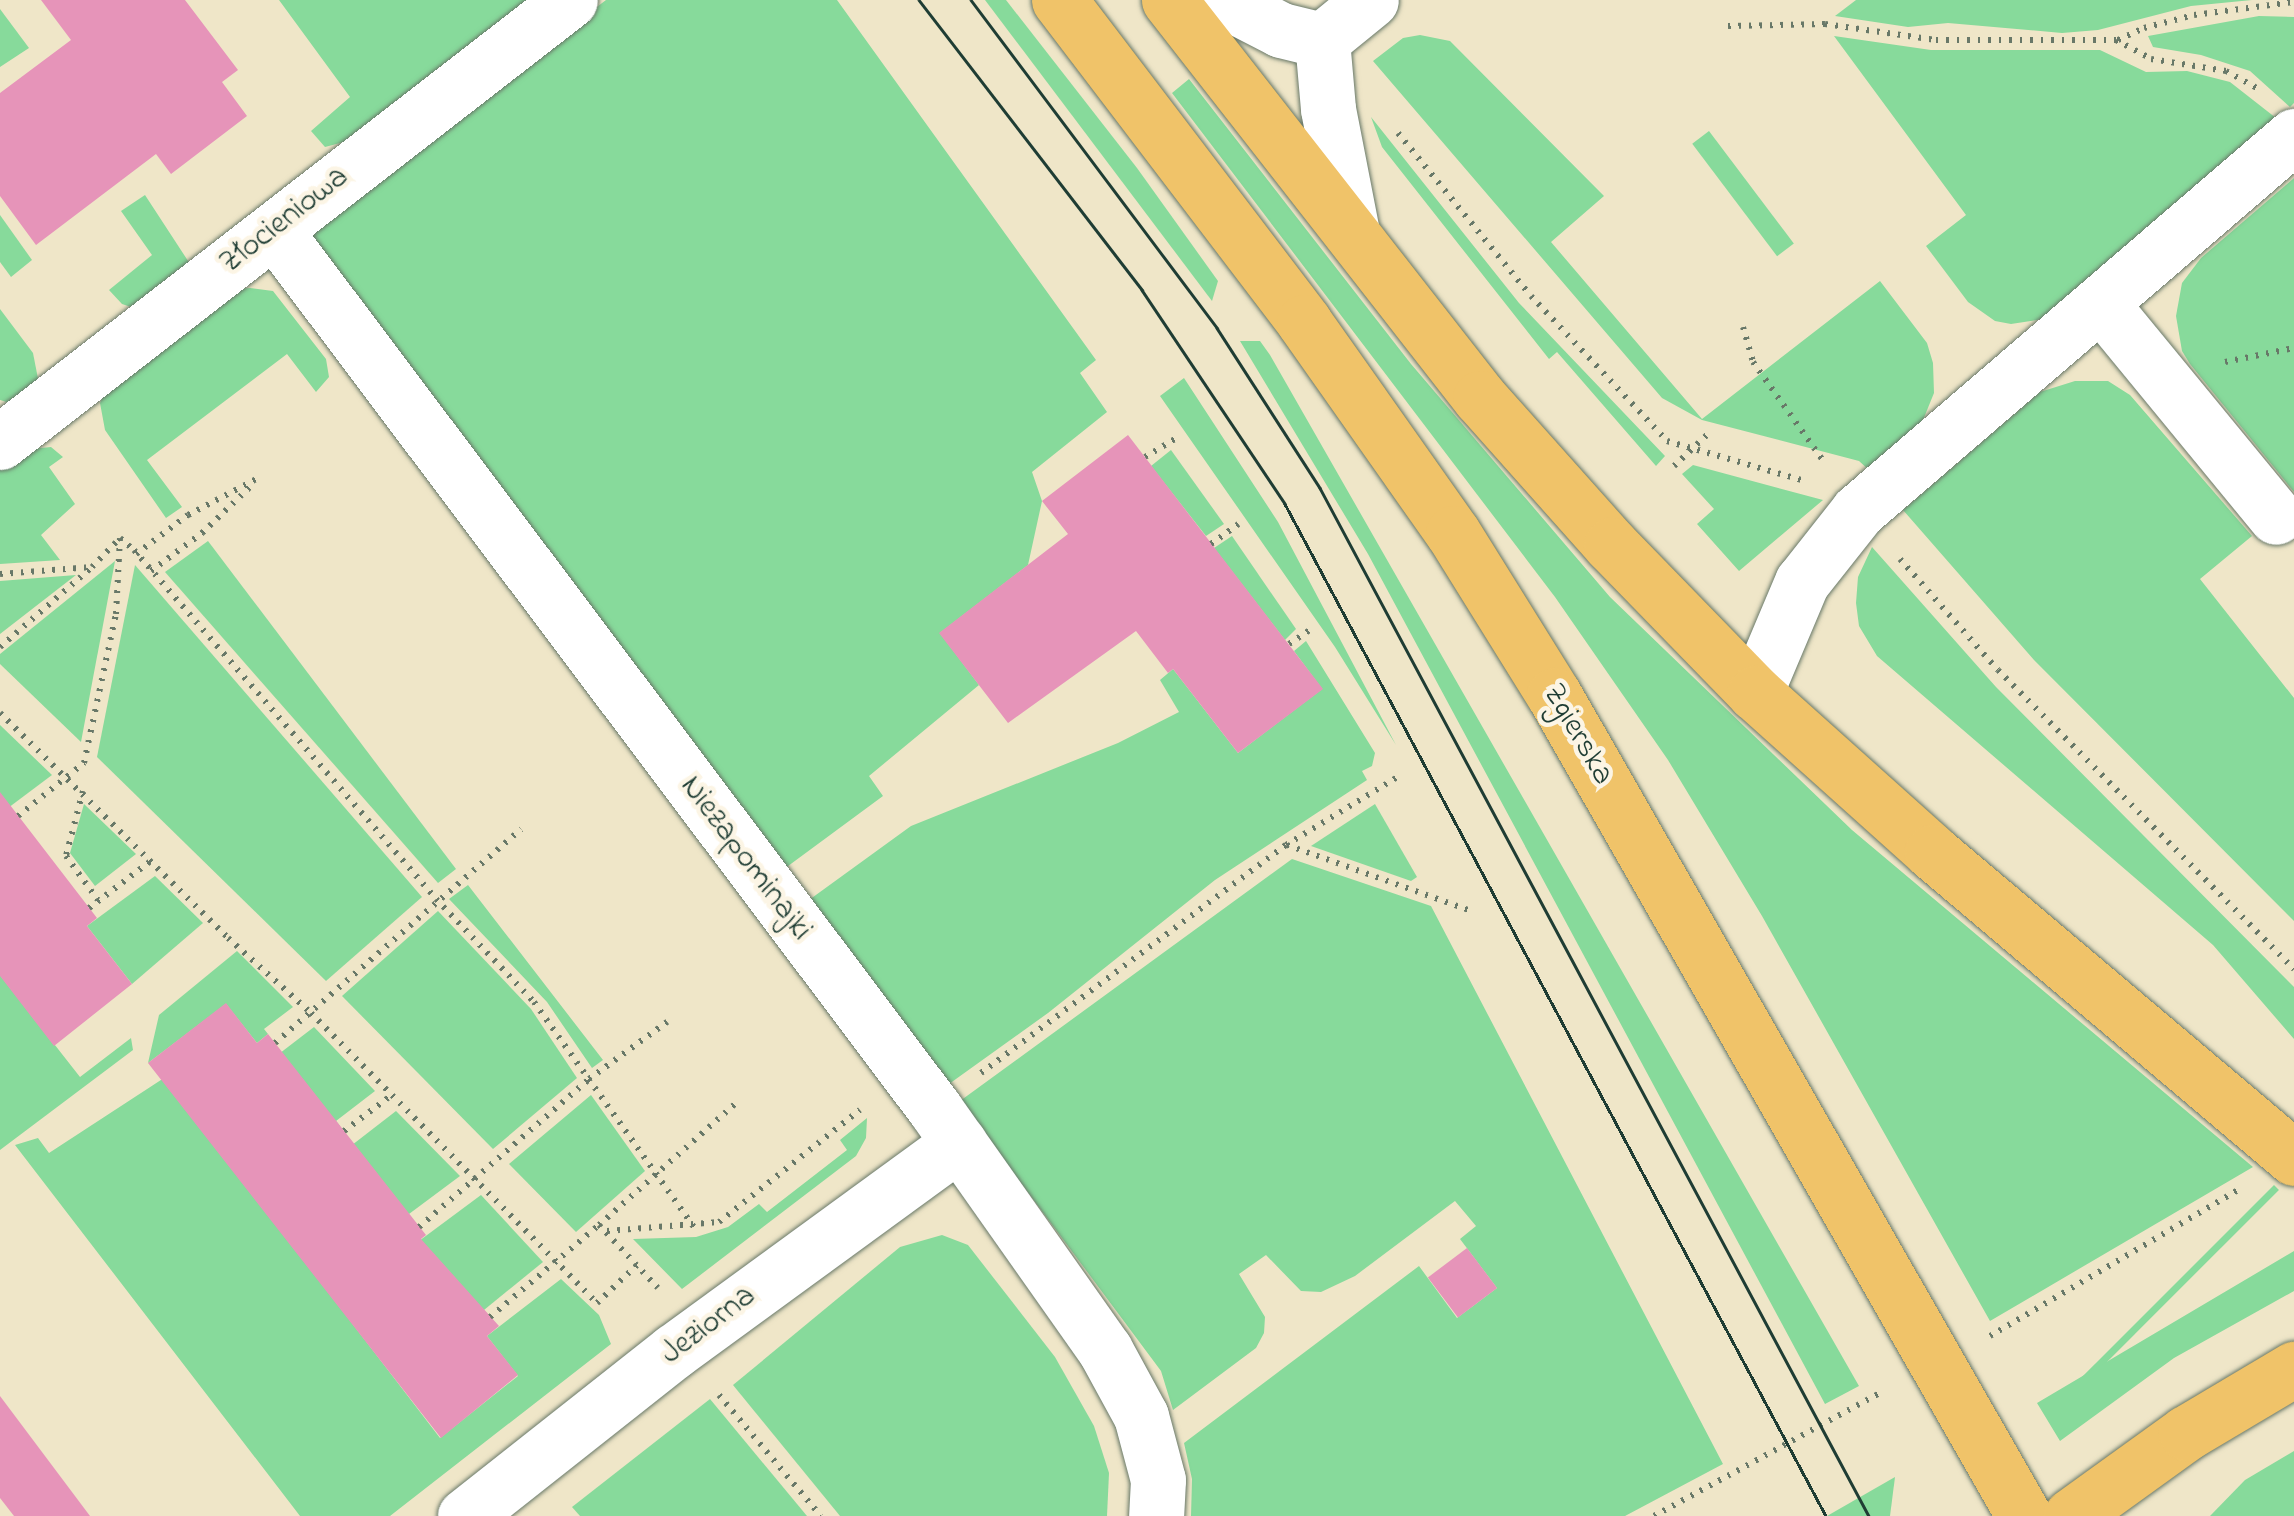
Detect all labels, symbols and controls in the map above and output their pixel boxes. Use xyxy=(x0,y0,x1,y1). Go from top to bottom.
street label: Złocieniowa xyxy=(213,159,357,283)
street label: Zgierska xyxy=(1533,678,1621,792)
street label: Niezapominajki xyxy=(671,769,819,949)
street label: Jeziorna xyxy=(654,1278,764,1374)

